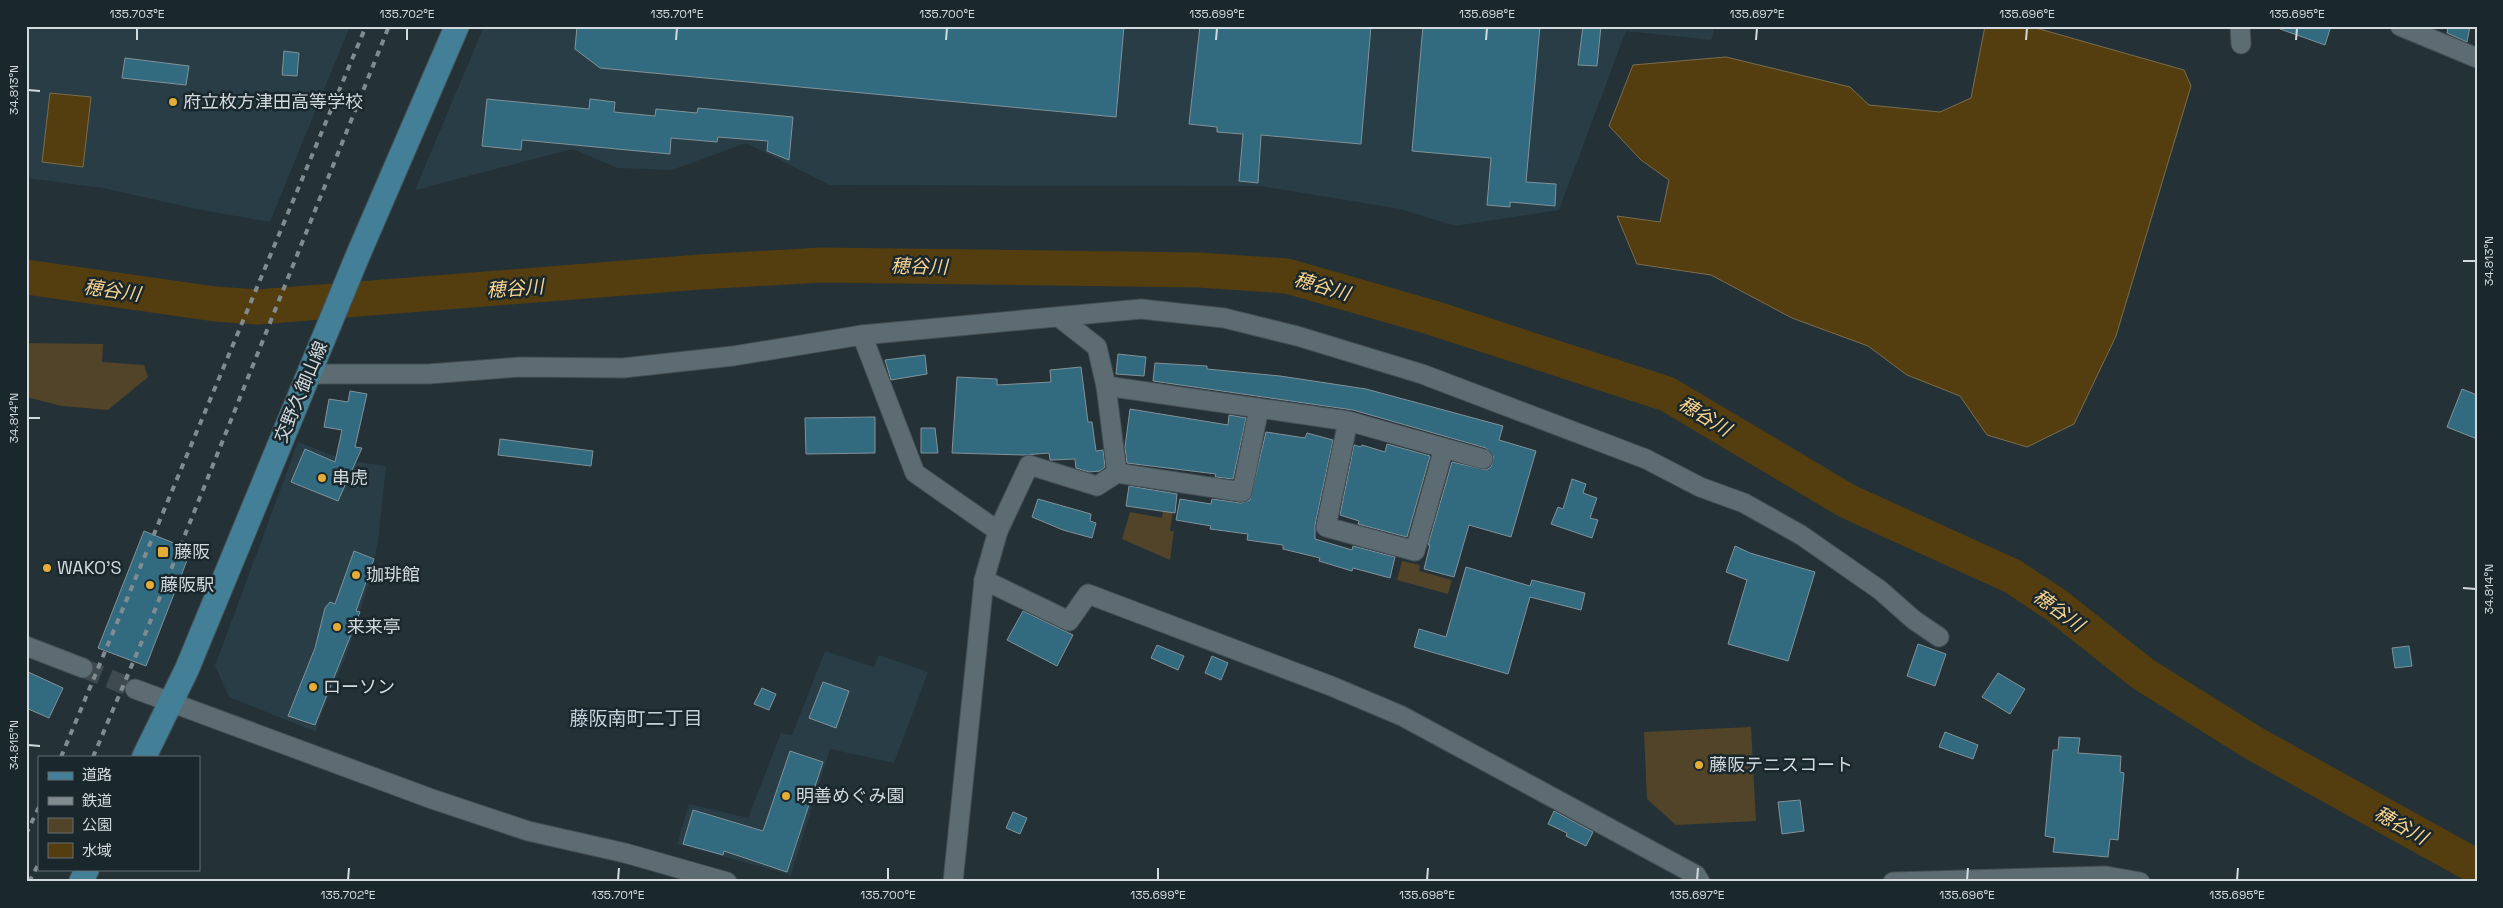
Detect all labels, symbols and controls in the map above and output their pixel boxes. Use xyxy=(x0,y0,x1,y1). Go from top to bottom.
text: 135.703°E xyxy=(109,6,165,22)
text: 135.702°E xyxy=(380,6,435,22)
text: 135.701°E xyxy=(651,6,704,22)
text: 135.700°E xyxy=(919,6,975,22)
text: 135.699°E xyxy=(1189,6,1245,22)
text: 135.698°E xyxy=(1459,6,1515,22)
text: 135.697°E xyxy=(1730,6,1785,22)
text: 135.696°E xyxy=(1999,6,2055,22)
text: 135.695°E xyxy=(2269,6,2325,22)
text: 34.813°N xyxy=(6,65,22,115)
place label: 府立枚方津田高等学校 xyxy=(183,90,363,113)
marker: 府立枚方津田高等学校 xyxy=(167,96,179,108)
text: 34.813°N xyxy=(2481,236,2497,286)
water label: 穂谷川 xyxy=(890,254,950,280)
water label: 穂谷川 xyxy=(1291,267,1355,307)
water label: 穂谷川 xyxy=(82,274,144,307)
water label: 穂谷川 xyxy=(486,274,546,303)
street label: 交野久御山線 xyxy=(269,338,332,446)
water label: 穂谷川 xyxy=(1674,391,1737,443)
text: 34.814°N xyxy=(6,393,22,443)
place label: 串虎 xyxy=(332,466,368,489)
marker: 串虎 xyxy=(316,472,328,484)
place label: 藤阪 xyxy=(174,540,210,563)
marker: 藤阪 xyxy=(156,545,170,559)
place label: WAKO'S xyxy=(57,556,121,579)
marker: WAKO'S xyxy=(41,562,53,574)
place label: 珈琲館 xyxy=(366,563,420,586)
text: 34.814°N xyxy=(2481,564,2497,614)
marker: 珈琲館 xyxy=(350,569,362,581)
place label: 藤阪駅 xyxy=(160,573,214,596)
marker: 藤阪駅 xyxy=(144,579,156,591)
water label: 穂谷川 xyxy=(2028,584,2091,638)
place label: 来来亭 xyxy=(347,615,401,638)
marker: 来来亭 xyxy=(331,621,343,633)
place label: ローソン xyxy=(323,675,395,698)
marker: ローソン xyxy=(307,681,319,693)
district label: 藤阪南町二丁目 xyxy=(569,706,703,731)
text: 34.815°N xyxy=(6,720,22,770)
place label: 藤阪テニスコート xyxy=(1709,753,1853,776)
legend xyxy=(38,756,200,870)
marker: 藤阪テニスコート xyxy=(1693,759,1705,771)
text: 道路 xyxy=(82,765,112,784)
place label: 明善めぐみ園 xyxy=(796,784,905,807)
marker: 明善めぐみ園 xyxy=(780,790,792,802)
text: 鉄道 xyxy=(82,791,112,810)
water label: 穂谷川 xyxy=(2370,801,2433,851)
text: 公園 xyxy=(82,815,112,834)
text: 水域 xyxy=(82,841,112,860)
text: 135.702°E xyxy=(321,887,376,903)
text: 135.701°E xyxy=(592,887,645,903)
text: 135.700°E xyxy=(860,887,916,903)
text: 135.699°E xyxy=(1130,887,1186,903)
text: 135.698°E xyxy=(1399,887,1455,903)
text: 135.697°E xyxy=(1670,887,1725,903)
text: 135.696°E xyxy=(1939,887,1995,903)
text: 135.695°E xyxy=(2209,887,2265,903)

